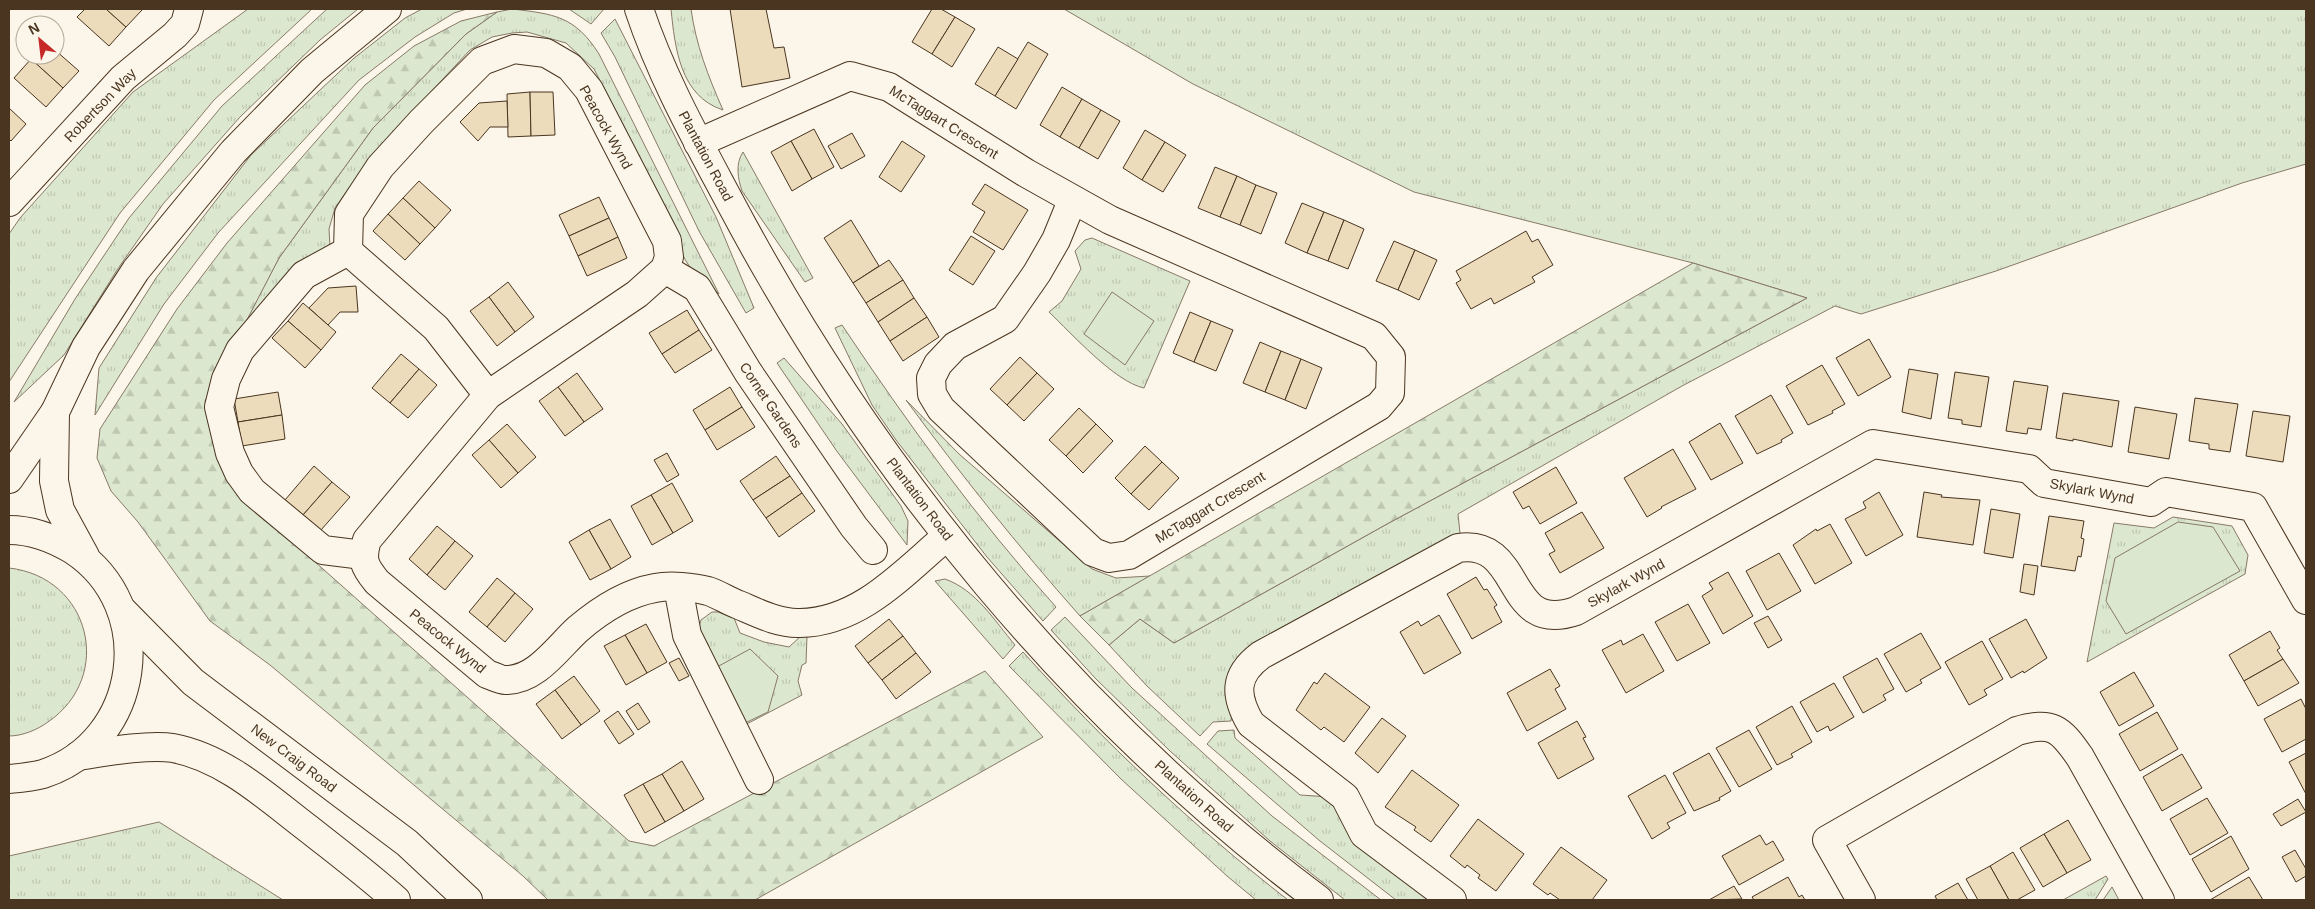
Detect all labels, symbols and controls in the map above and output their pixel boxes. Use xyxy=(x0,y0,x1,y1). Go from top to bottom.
north arrow xyxy=(15,15,65,65)
text: N xyxy=(26,19,42,38)
street label: Robertson Way xyxy=(61,65,139,145)
street label: Peacock Wynd xyxy=(576,82,636,172)
street label: McTaggart Crescent xyxy=(887,82,1001,162)
street label: Plantation Road xyxy=(676,108,736,204)
street label: Cornet Gardens xyxy=(737,359,805,451)
street label: Plantation Road xyxy=(884,454,956,544)
street label: McTaggart Crescent xyxy=(1152,468,1268,546)
street label: Skylark Wynd xyxy=(2049,475,2135,507)
street label: Skylark Wynd xyxy=(1585,555,1667,611)
street label: Peacock Wynd xyxy=(407,605,489,677)
street label: New Craig Road xyxy=(248,721,340,795)
street label: Plantation Road xyxy=(1152,757,1236,835)

